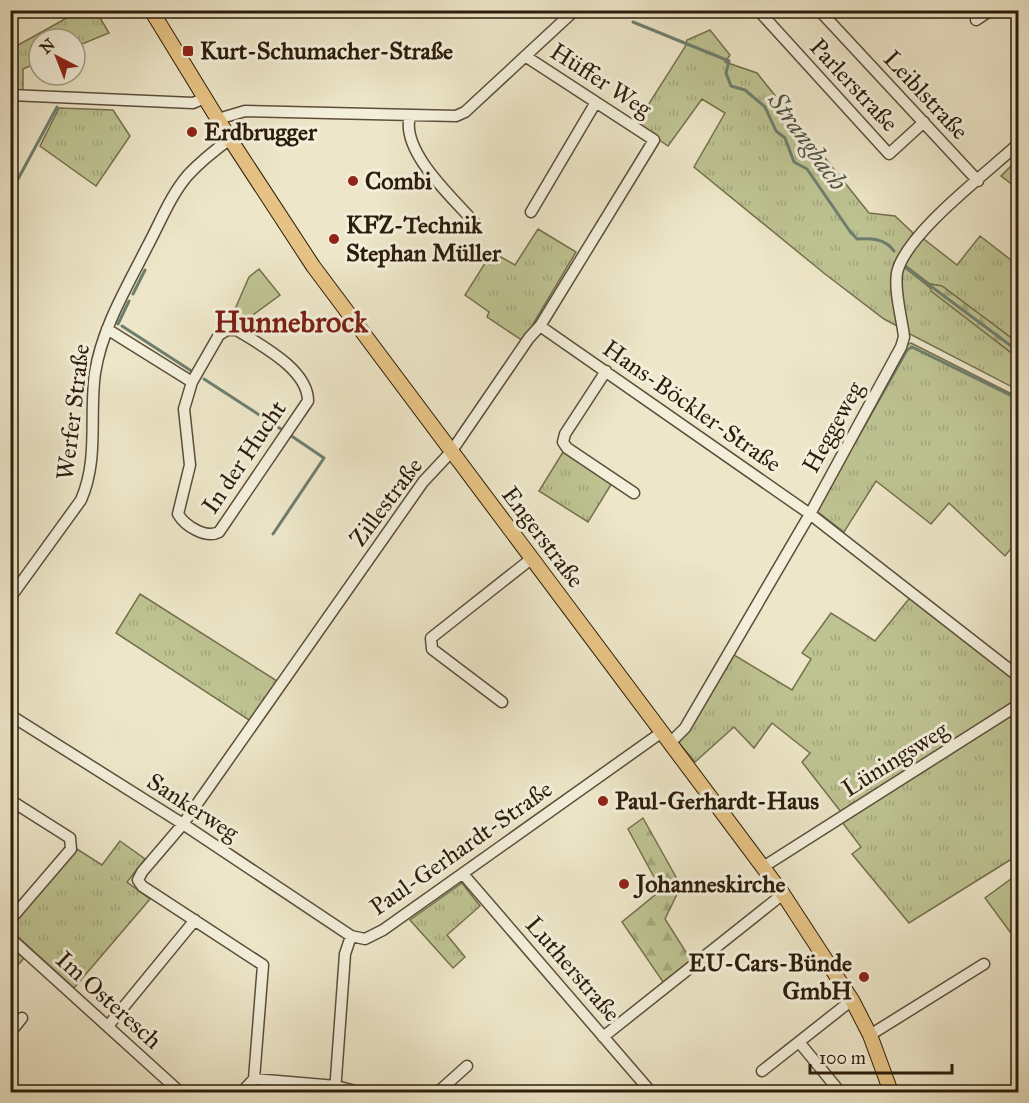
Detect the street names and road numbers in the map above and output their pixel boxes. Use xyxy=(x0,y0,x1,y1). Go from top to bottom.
street label: Parlerstraße xyxy=(803,32,905,138)
street label: Hüffer Weg xyxy=(545,36,658,124)
street label: Leiblstraße xyxy=(877,44,975,146)
street label: Hans-Böckler-Straße xyxy=(597,333,787,479)
street label: Werfer Straße xyxy=(50,342,96,482)
street label: Heggeweg xyxy=(796,375,871,478)
street label: In der Hucht xyxy=(195,394,293,519)
street label: Zillestraße xyxy=(343,452,429,552)
street label: Engerstraße xyxy=(495,480,591,594)
street label: Lüningsweg xyxy=(836,714,954,803)
street label: Sankerweg xyxy=(141,766,245,848)
street label: Paul-Gerhardt-Straße xyxy=(364,774,558,922)
street label: Lutherstraße xyxy=(519,910,627,1028)
street label: Im Osteresch xyxy=(50,945,168,1055)

